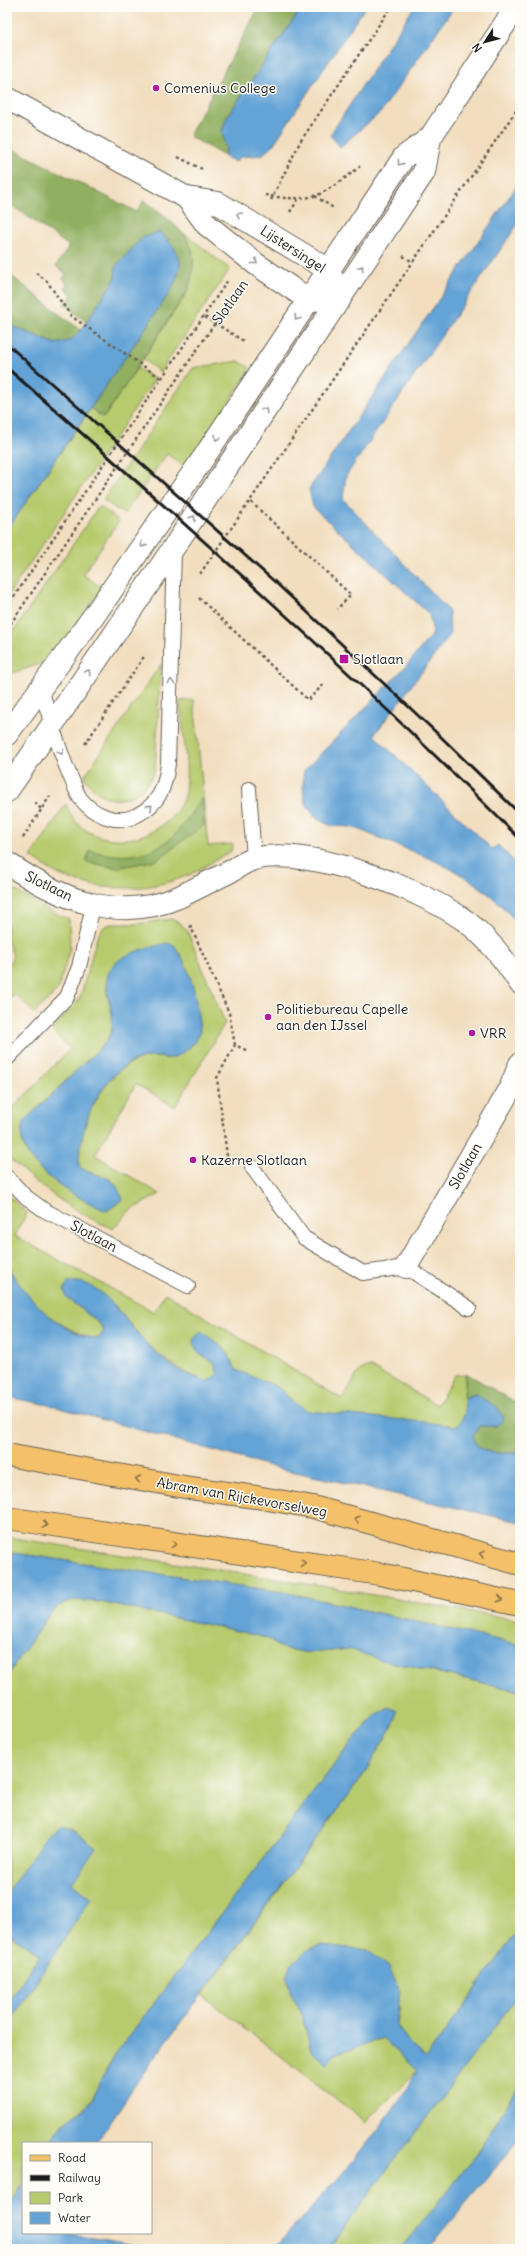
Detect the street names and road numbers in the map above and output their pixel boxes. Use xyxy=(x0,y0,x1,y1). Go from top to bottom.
street label: Lijstersingel xyxy=(257,221,329,277)
street label: Slotlaan xyxy=(208,276,252,328)
street label: Slotlaan xyxy=(22,867,76,905)
street label: Slotlaan xyxy=(445,1140,485,1192)
street label: Slotlaan xyxy=(67,1216,121,1256)
street label: Abram van Rijckevorselweg xyxy=(155,1473,329,1521)

